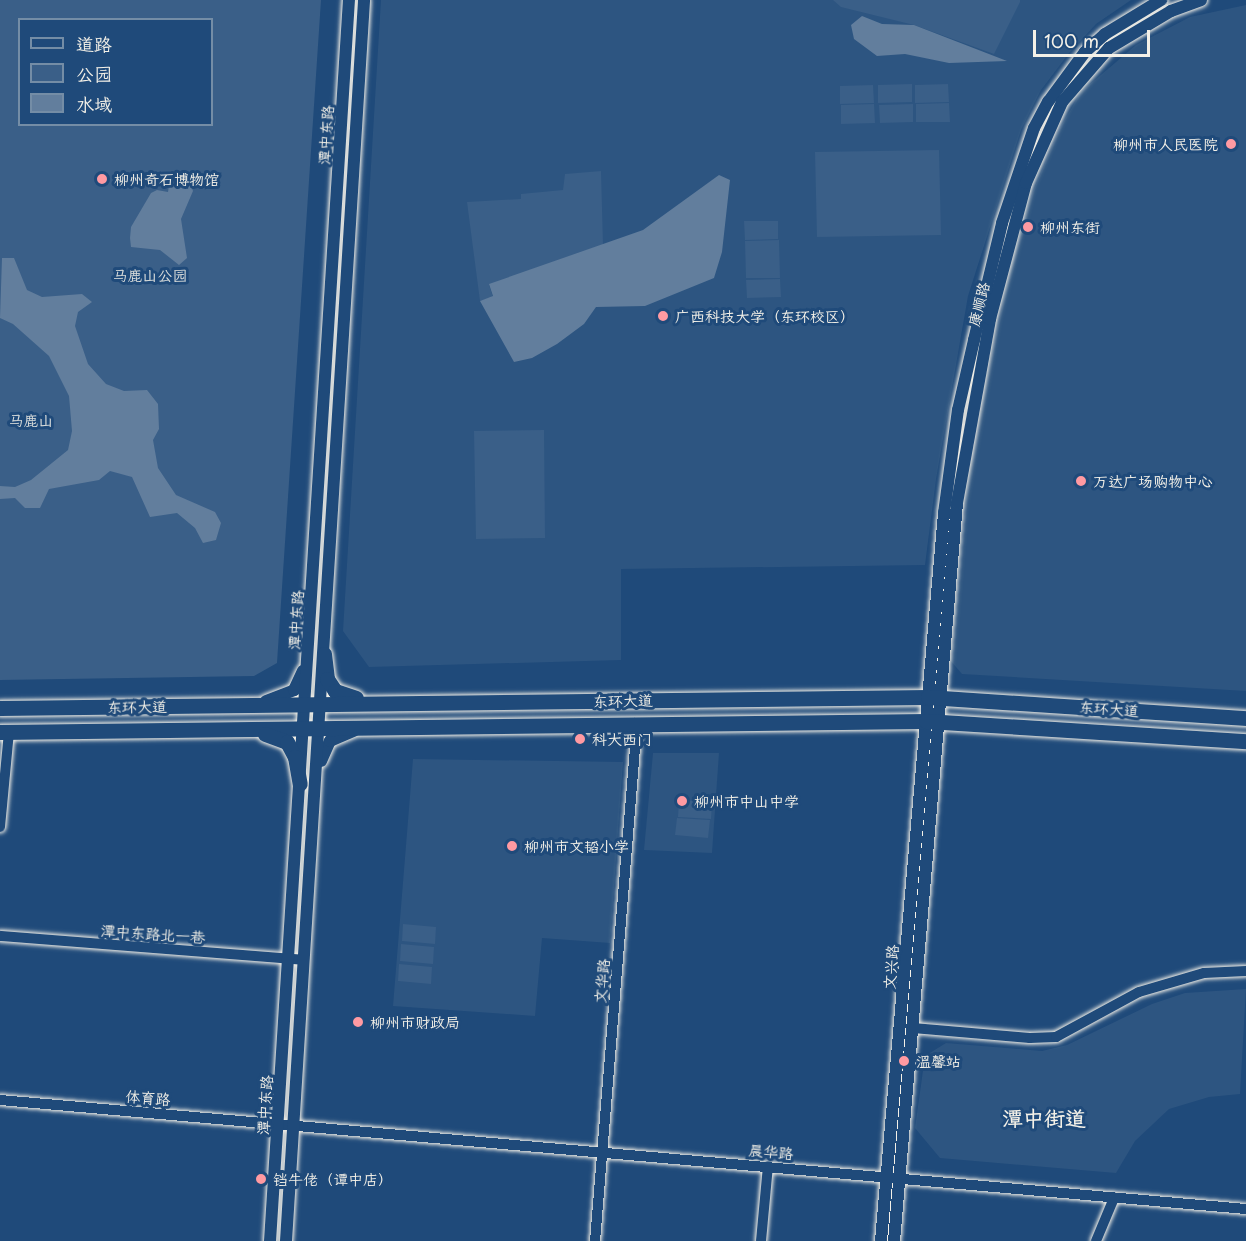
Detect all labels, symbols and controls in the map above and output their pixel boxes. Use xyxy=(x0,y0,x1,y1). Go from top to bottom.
legend xyxy=(18,18,213,126)
scale bar xyxy=(1036,18,1153,56)
text: 100 m xyxy=(1044,27,1099,54)
text: 道路 xyxy=(76,30,112,57)
text: 公园 xyxy=(76,60,112,87)
text: 水域 xyxy=(76,90,112,117)
street label: 潭中东路 xyxy=(314,104,336,166)
place label: 柳州市人民医院 xyxy=(1113,135,1218,153)
marker: 柳州市人民医院 xyxy=(1222,135,1240,153)
place label: 柳州奇石博物馆 xyxy=(114,170,219,188)
marker: 柳州奇石博物馆 xyxy=(95,172,109,186)
place label: 柳州东街 xyxy=(1040,218,1100,236)
marker: 柳州东街 xyxy=(1021,220,1035,234)
park label: 马鹿山公园 xyxy=(113,266,187,284)
street label: 康顺路 xyxy=(964,280,992,328)
place label: 广西科技大学（东环校区） xyxy=(675,307,855,325)
marker: 广西科技大学（东环校区） xyxy=(656,309,670,323)
park label: 马鹿山 xyxy=(9,411,53,429)
place label: 万达广场购物中心 xyxy=(1093,472,1213,490)
marker: 万达广场购物中心 xyxy=(1074,474,1088,488)
street label: 潭中东路 xyxy=(284,589,306,651)
street label: 东环大道 xyxy=(593,690,653,710)
street label: 东环大道 xyxy=(107,696,167,716)
street label: 东环大道 xyxy=(1078,697,1140,719)
place label: 科大西门 xyxy=(592,730,652,748)
marker: 科大西门 xyxy=(573,732,587,746)
place label: 柳州市中山中学 xyxy=(694,792,799,810)
marker: 柳州市中山中学 xyxy=(675,794,689,808)
place label: 柳州市文韬小学 xyxy=(524,837,629,855)
marker: 柳州市文韬小学 xyxy=(505,839,519,853)
street label: 潭中东路北一巷 xyxy=(100,920,206,946)
street label: 文兴路 xyxy=(879,944,901,990)
street label: 文华路 xyxy=(590,958,612,1004)
place label: 柳州市财政局 xyxy=(370,1013,460,1031)
marker: 柳州市财政局 xyxy=(351,1015,365,1029)
place label: 温馨站 xyxy=(916,1052,961,1070)
marker: 温馨站 xyxy=(897,1054,911,1068)
street label: 潭中东路 xyxy=(253,1074,275,1136)
street label: 体育路 xyxy=(125,1086,171,1108)
district label: 潭中街道 xyxy=(1002,1104,1086,1130)
street label: 晨华路 xyxy=(748,1140,794,1162)
place label: 铛牛佬（谭中店） xyxy=(273,1170,393,1188)
marker: 铛牛佬（谭中店） xyxy=(254,1172,268,1186)

